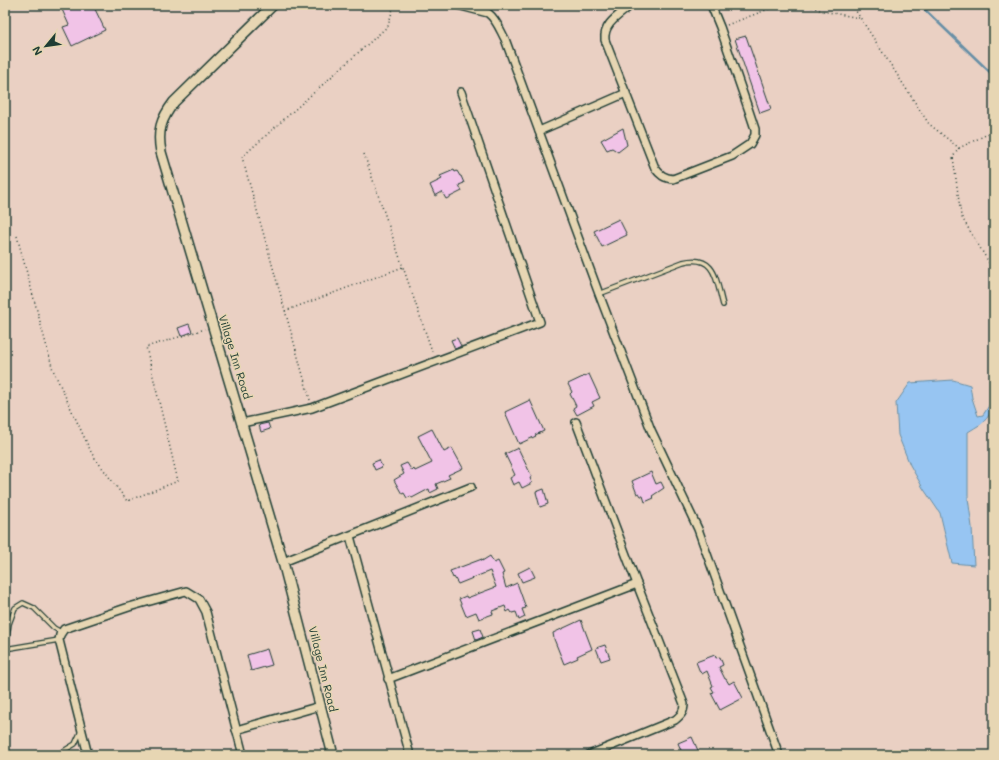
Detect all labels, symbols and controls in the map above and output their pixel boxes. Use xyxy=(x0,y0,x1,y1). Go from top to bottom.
north arrow xyxy=(26,26,66,66)
text: N xyxy=(28,44,45,58)
street label: Village Inn Road xyxy=(216,313,255,401)
street label: Village Inn Road xyxy=(306,625,341,713)

